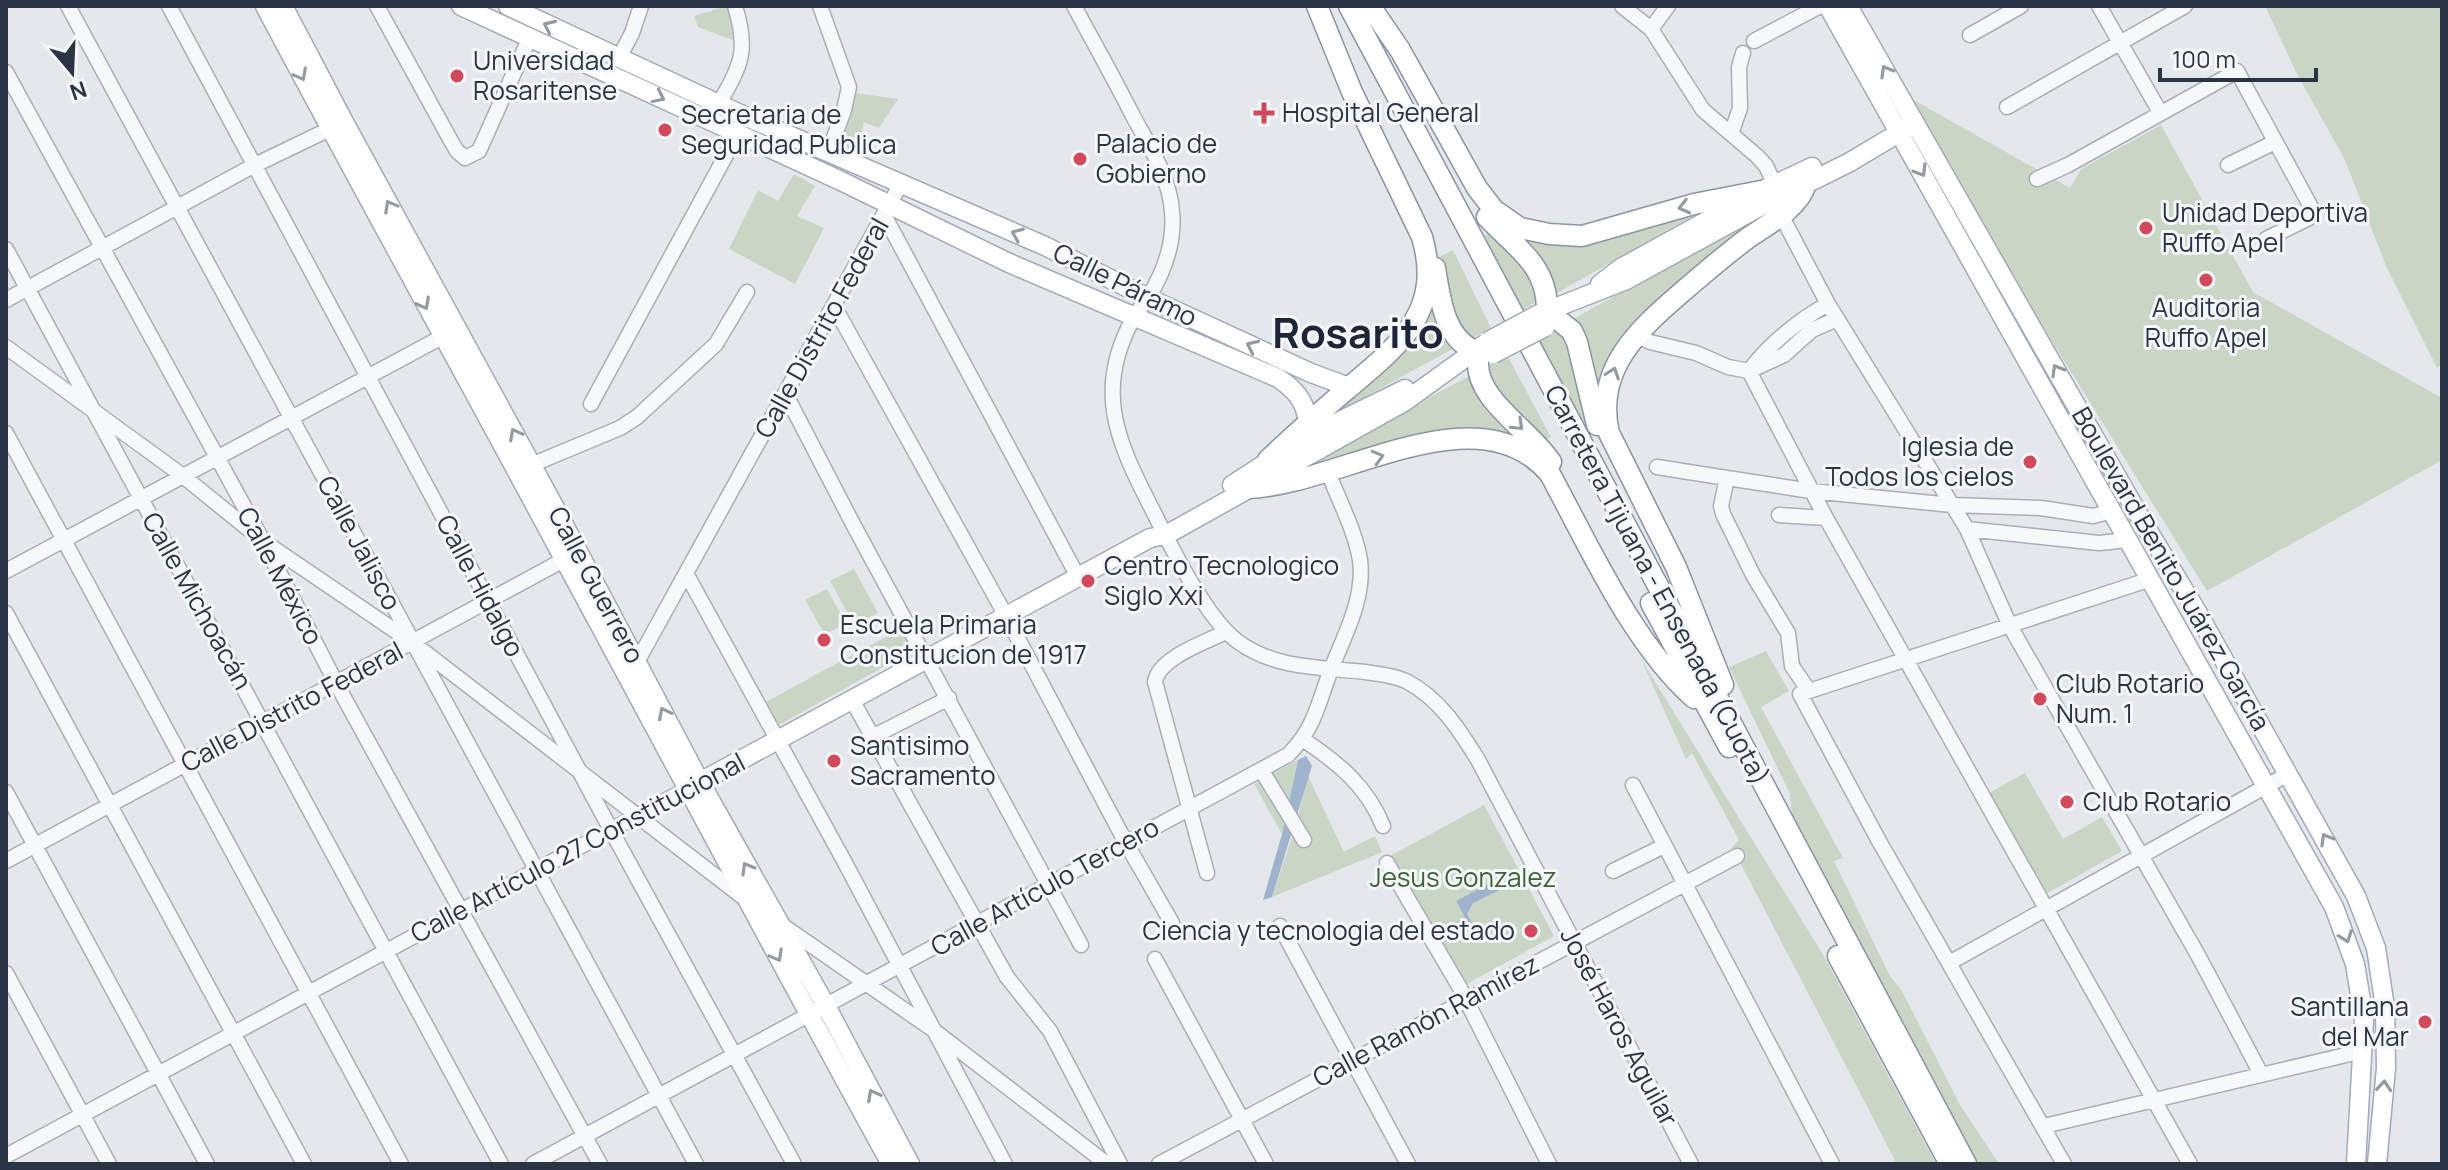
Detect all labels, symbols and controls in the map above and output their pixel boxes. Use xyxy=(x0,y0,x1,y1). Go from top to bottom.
one-way arrow xyxy=(542,20,557,36)
north arrow xyxy=(32,32,112,112)
scale bar xyxy=(2160,32,2316,82)
place label: Universidad Rosaritense xyxy=(473,42,617,108)
text: 100 m xyxy=(2172,42,2236,75)
one-way arrow xyxy=(1880,66,1896,80)
one-way arrow xyxy=(292,67,307,81)
marker: Universidad Rosaritense xyxy=(448,67,466,85)
text: N xyxy=(66,74,91,108)
one-way arrow xyxy=(651,87,666,103)
place label: Hospital General xyxy=(1282,94,1479,130)
place label: Secretaria de Seguridad Publica xyxy=(681,96,896,162)
marker: Hospital General xyxy=(1253,102,1275,124)
marker: Secretaria de Seguridad Publica xyxy=(656,121,674,139)
place label: Palacio de Gobierno xyxy=(1096,125,1217,191)
marker: Palacio de Gobierno xyxy=(1071,150,1089,168)
one-way arrow xyxy=(1911,162,1927,177)
place label: Unidad Deportiva Ruffo Apel xyxy=(2162,194,2368,260)
one-way arrow xyxy=(1678,197,1692,214)
one-way arrow xyxy=(384,200,400,215)
street label: Calle Distrito Federal xyxy=(746,211,897,444)
marker: Unidad Deportiva Ruffo Apel xyxy=(2137,219,2155,237)
one-way arrow xyxy=(1011,228,1026,244)
street label: Calle Páramo xyxy=(1048,234,1203,334)
marker: Auditoria Ruffo Apel xyxy=(2197,271,2215,289)
place label: Auditoria Ruffo Apel xyxy=(2145,289,2267,355)
one-way arrow xyxy=(415,296,430,310)
district label: Rosarito xyxy=(1272,303,1444,361)
one-way arrow xyxy=(1245,340,1260,356)
one-way arrow xyxy=(2051,365,2067,379)
one-way arrow xyxy=(1604,367,1620,381)
street label: Carretera Tijuana - Ensenada (Cuota) xyxy=(1537,378,1779,791)
street label: Boulevard Benito Juárez García xyxy=(2064,400,2280,737)
one-way arrow xyxy=(1509,416,1523,430)
one-way arrow xyxy=(509,428,524,442)
place label: Iglesia de Todos los cielos xyxy=(1825,428,2014,494)
one-way arrow xyxy=(1370,450,1384,466)
marker: Iglesia de Todos los cielos xyxy=(2021,453,2039,471)
street label: Calle Jalisco xyxy=(309,469,410,616)
street label: Calle México xyxy=(229,500,332,651)
street label: Calle Guerrero xyxy=(540,500,653,669)
street label: Calle Michoacán xyxy=(134,505,261,696)
street label: Calle Hidalgo xyxy=(428,508,533,663)
place label: Centro Tecnologico Siglo Xxi xyxy=(1104,547,1339,613)
marker: Centro Tecnologico Siglo Xxi xyxy=(1079,572,1097,590)
place label: Escuela Primaria Constitucion de 1917 xyxy=(840,606,1087,672)
marker: Escuela Primaria Constitucion de 1917 xyxy=(815,631,833,649)
street label: Calle Distrito Federal xyxy=(174,632,409,780)
place label: Club Rotario Num. 1 xyxy=(2056,665,2204,731)
marker: Club Rotario Num. 1 xyxy=(2031,690,2049,708)
one-way arrow xyxy=(658,706,673,721)
place label: Santisimo Sacramento xyxy=(850,727,996,793)
street label: Calle Artículo 27 Constitucional xyxy=(404,743,751,951)
marker: Santisimo Sacramento xyxy=(825,752,843,770)
place label: Club Rotario xyxy=(2083,783,2231,819)
marker: Club Rotario xyxy=(2058,793,2076,811)
street label: Calle Artículo Tercero xyxy=(924,808,1165,964)
one-way arrow xyxy=(2320,833,2336,847)
park label: Jesus Gonzalez xyxy=(1370,859,1556,895)
one-way arrow xyxy=(741,862,757,877)
place label: Ciencia y tecnologia del estado xyxy=(1142,912,1515,948)
street label: José Haros Aguilar xyxy=(1552,921,1687,1132)
marker: Ciencia y tecnologia del estado xyxy=(1522,922,1540,940)
one-way arrow xyxy=(2336,929,2353,943)
street label: Calle Ramón Ramírez xyxy=(1306,945,1545,1095)
one-way arrow xyxy=(767,948,783,962)
place label: Santillana del Mar xyxy=(2290,988,2409,1054)
marker: Santillana del Mar xyxy=(2416,1013,2434,1031)
one-way arrow xyxy=(2376,1079,2393,1092)
one-way arrow xyxy=(867,1089,882,1104)

